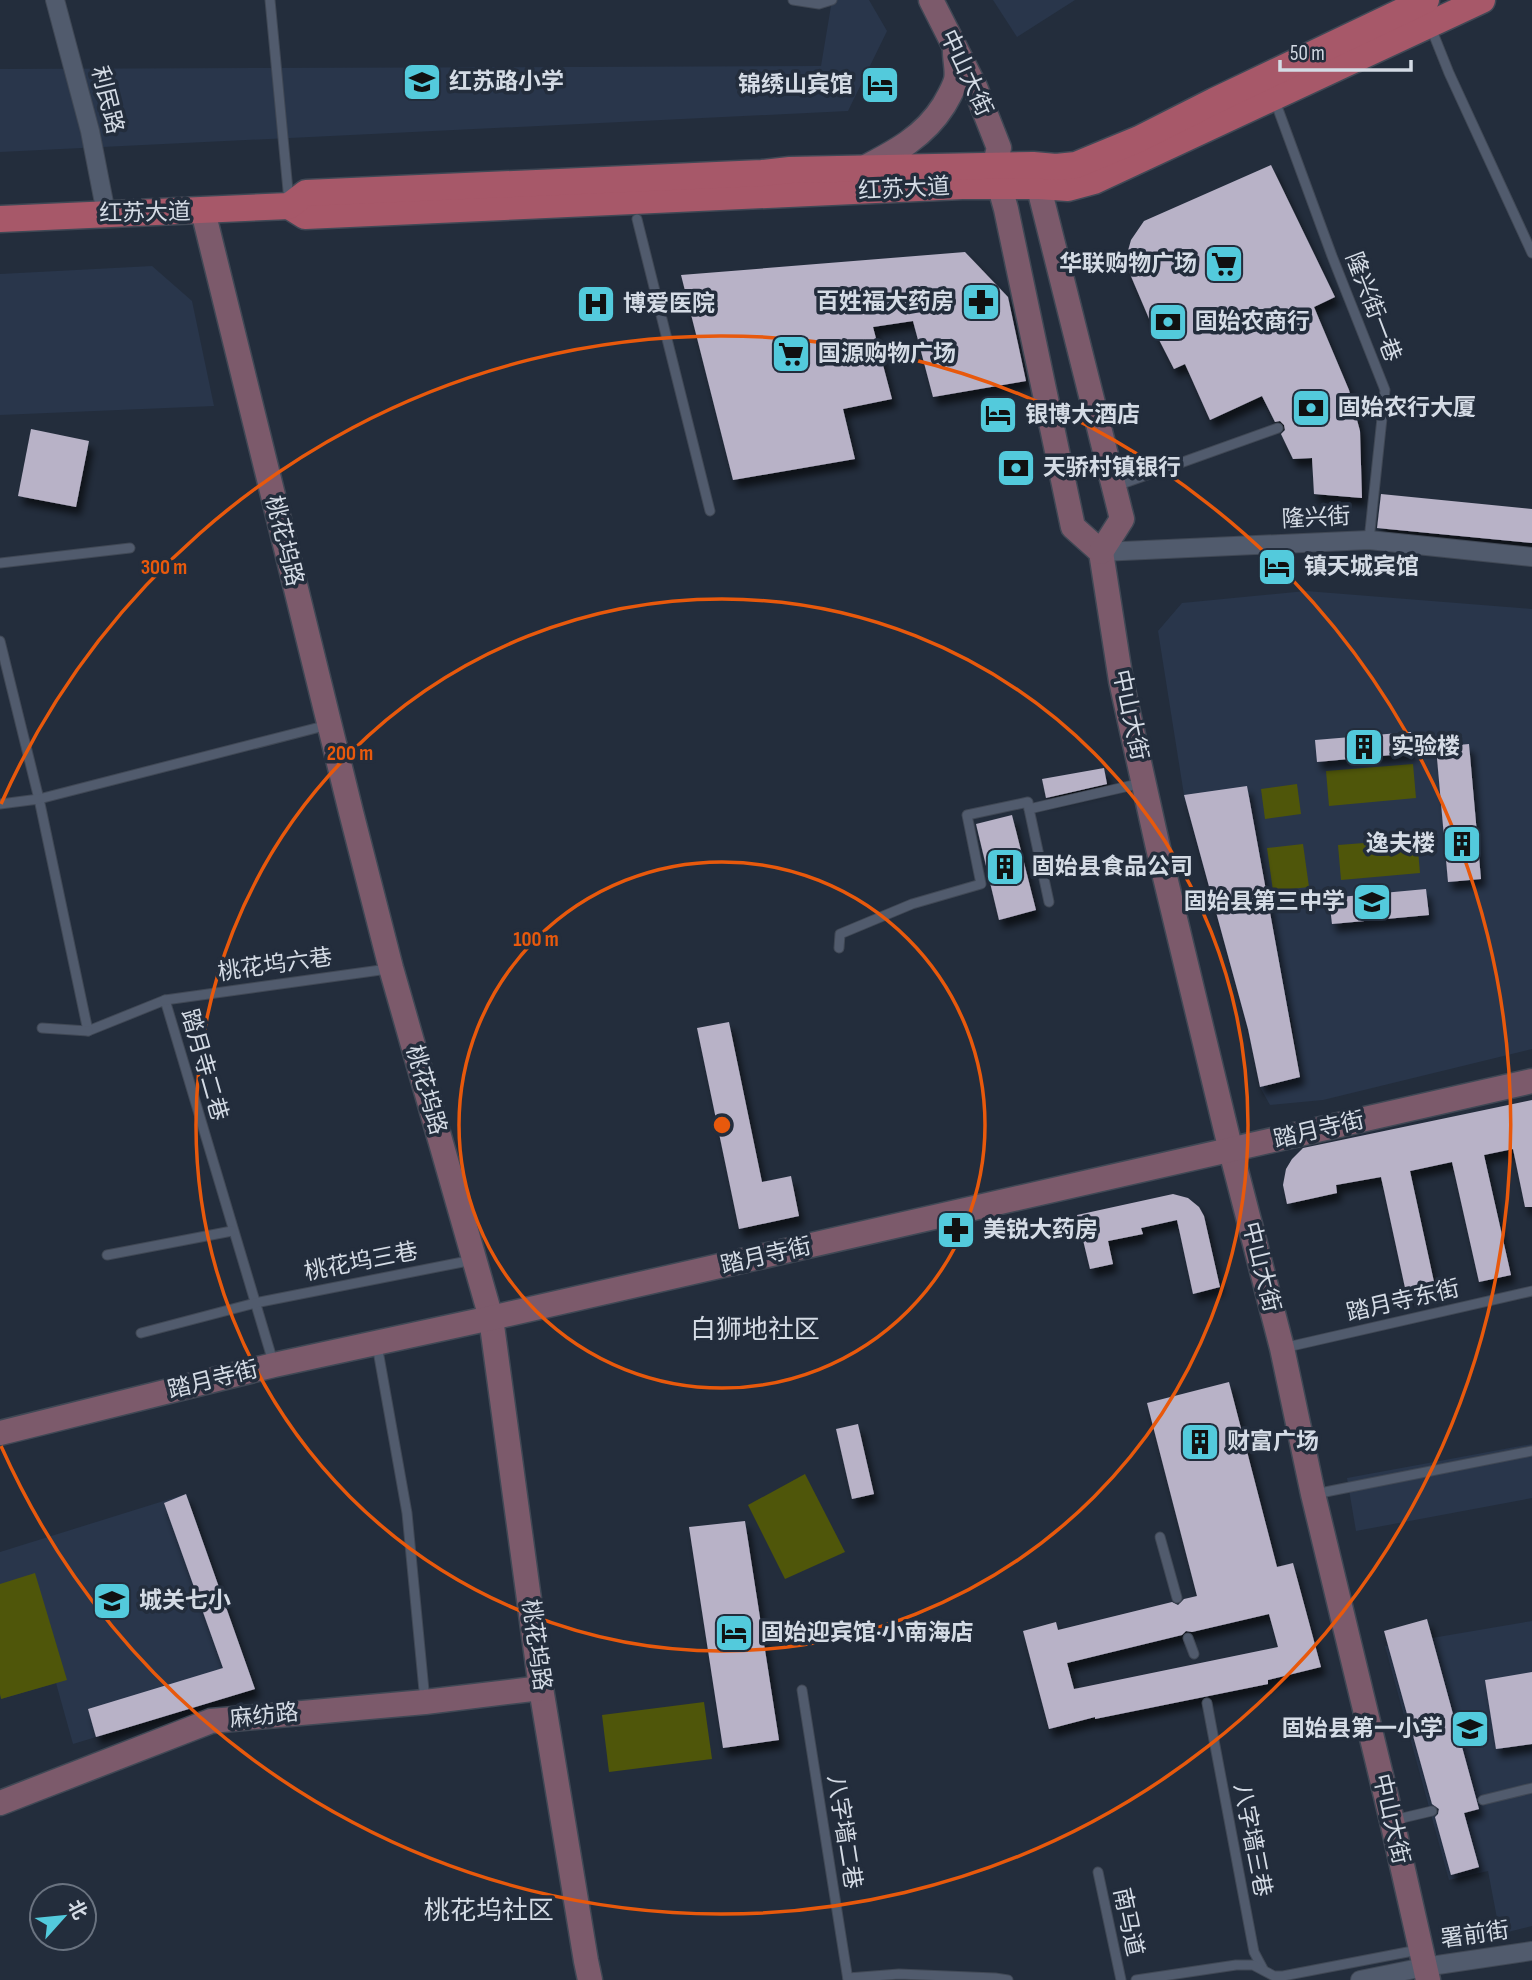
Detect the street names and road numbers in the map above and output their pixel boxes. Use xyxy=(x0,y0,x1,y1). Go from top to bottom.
street label: 中山大街 xyxy=(934,25,998,121)
street label: 利民路 xyxy=(85,63,129,137)
street label: 红苏大道 xyxy=(857,173,951,205)
street label: 红苏大道 xyxy=(99,198,191,228)
street label: 隆兴街一巷 xyxy=(1339,248,1407,366)
street label: 桃花坞路 xyxy=(259,493,309,589)
street label: 隆兴街 xyxy=(1281,502,1351,534)
street label: 中山大街 xyxy=(1107,667,1153,763)
street label: 桃花坞六巷 xyxy=(216,943,334,987)
street label: 踏月寺二巷 xyxy=(175,1006,233,1124)
street label: 桃花坞路 xyxy=(400,1042,452,1138)
street label: 踏月寺街 xyxy=(1271,1106,1367,1154)
street label: 中山大街 xyxy=(1236,1219,1286,1315)
street label: 踏月寺街 xyxy=(718,1232,814,1280)
street label: 桃花坞三巷 xyxy=(302,1237,420,1287)
street label: 踏月寺东街 xyxy=(1344,1274,1462,1328)
street label: 踏月寺街 xyxy=(165,1355,261,1405)
street label: 桃花坞路 xyxy=(516,1597,556,1693)
street label: 麻纺路 xyxy=(228,1698,300,1734)
street label: 中山大街 xyxy=(1367,1771,1415,1867)
street label: 八字墙二巷 xyxy=(821,1773,867,1891)
street label: 八字墙三巷 xyxy=(1227,1781,1277,1899)
street label: 南马道 xyxy=(1107,1885,1149,1959)
street label: 署前街 xyxy=(1439,1916,1511,1954)

